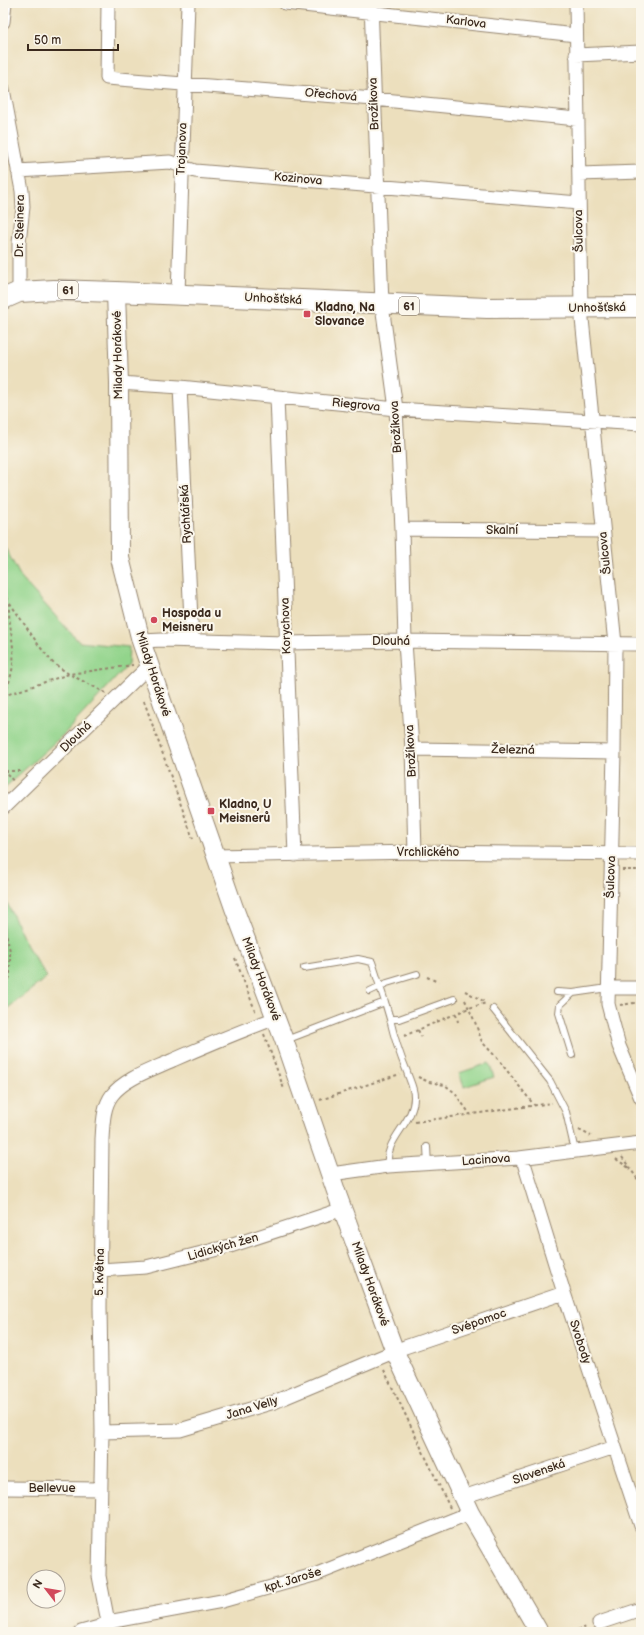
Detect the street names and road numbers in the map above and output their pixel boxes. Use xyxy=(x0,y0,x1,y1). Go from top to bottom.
street label: Karlova xyxy=(445,12,487,32)
street label: Brožíkova xyxy=(366,77,382,131)
street label: Ořechová xyxy=(304,85,358,105)
street label: Trojanova xyxy=(174,122,190,176)
street label: Kozinova xyxy=(273,169,323,189)
street label: Dr. Steinera xyxy=(12,194,28,258)
street label: Šulcova xyxy=(570,209,587,253)
road number: 61 xyxy=(58,281,78,299)
street label: Unhošťská xyxy=(244,290,302,308)
road number: 61 xyxy=(399,297,419,315)
street label: Unhošťská xyxy=(568,300,626,316)
street label: Milady Horákové xyxy=(110,310,126,400)
street label: Riegrova xyxy=(331,395,381,415)
street label: Brožíkova xyxy=(387,400,405,454)
street label: Rychtářská xyxy=(177,484,195,544)
street label: Skalní xyxy=(486,523,518,538)
street label: Šulcova xyxy=(594,531,615,575)
street label: Korychova xyxy=(278,597,294,655)
street label: Milady Horákové xyxy=(132,629,174,719)
street label: Dlouhá xyxy=(372,634,410,649)
street label: Dlouhá xyxy=(57,718,95,756)
street label: Brožíkova xyxy=(402,724,420,778)
street label: Železná xyxy=(490,741,535,758)
street label: Vrchlického xyxy=(397,845,460,860)
street label: Šulcova xyxy=(602,855,619,899)
street label: Milady Horákové xyxy=(238,935,284,1023)
street label: Lacinova xyxy=(461,1151,511,1169)
street label: Lidických žen xyxy=(186,1230,260,1264)
street label: Milady Horákové xyxy=(348,1240,392,1328)
street label: 5. května xyxy=(92,1248,108,1296)
street label: Svépomoc xyxy=(450,1306,508,1338)
street label: Svobody xyxy=(566,1318,594,1367)
street label: Jana Velly xyxy=(224,1393,280,1423)
street label: Slovenská xyxy=(511,1456,567,1488)
street label: Bellevue xyxy=(28,1481,76,1496)
street label: kpt. Jaroše xyxy=(263,1564,323,1596)

